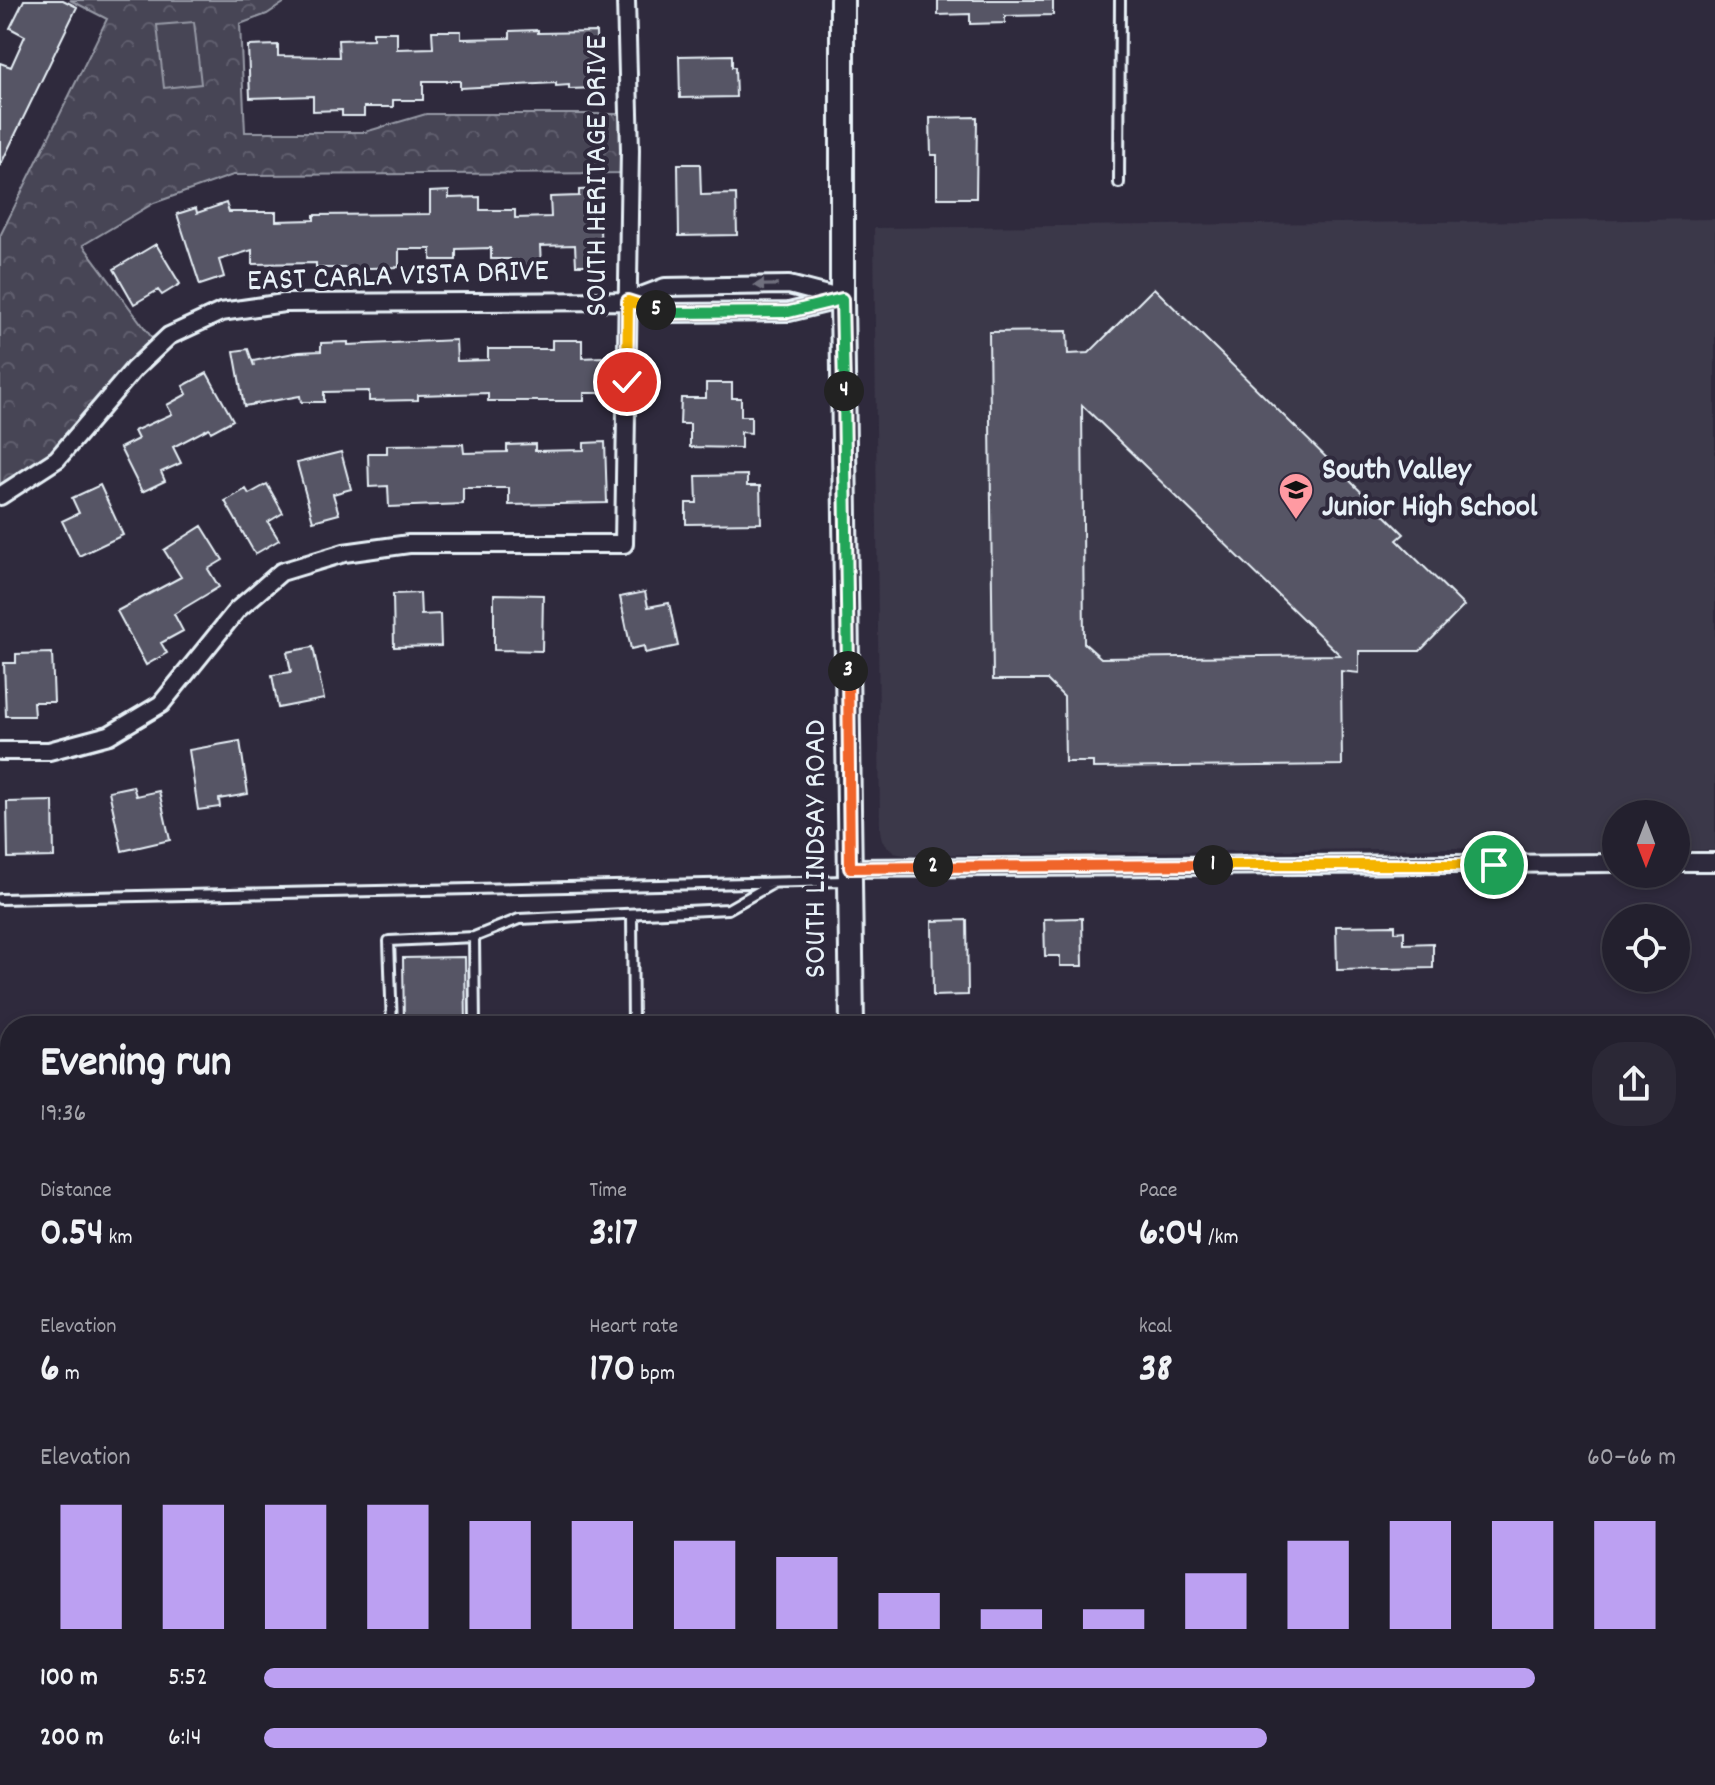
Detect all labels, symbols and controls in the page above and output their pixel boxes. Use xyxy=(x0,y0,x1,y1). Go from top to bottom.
street label: SOUTH HERITAGE DRIVE xyxy=(576,35,622,317)
street label: EAST CARLA VISTA DRIVE xyxy=(246,250,550,306)
one-way arrow xyxy=(753,279,778,292)
pin: 5 xyxy=(636,290,676,330)
text: 5 xyxy=(651,294,661,325)
pin xyxy=(593,348,661,416)
icon: check xyxy=(605,360,649,404)
pin: 4 xyxy=(824,371,864,411)
text: 4 xyxy=(839,375,849,406)
place label: South Valley Junior High School xyxy=(1322,449,1538,532)
school or university icon: South Valley Junior High School xyxy=(1277,471,1315,521)
pin: 3 xyxy=(828,651,868,691)
text: 3 xyxy=(843,655,853,686)
street label: SOUTH LINDSAY ROAD xyxy=(795,720,841,978)
north arrow xyxy=(1602,800,1690,888)
map controls xyxy=(1602,800,1690,992)
pin xyxy=(1460,831,1528,899)
icon: arrive xyxy=(1472,843,1516,887)
pin: 1 xyxy=(1193,845,1233,885)
pin: 2 xyxy=(913,847,953,887)
text: 1 xyxy=(1211,849,1215,880)
text: 2 xyxy=(928,851,938,882)
button: locate xyxy=(1602,904,1690,992)
text: Evening run xyxy=(40,1034,231,1097)
button: share xyxy=(1592,1042,1676,1126)
text: 19:36 xyxy=(40,1096,86,1133)
text: Distance xyxy=(40,1176,112,1207)
text: Time xyxy=(589,1176,627,1207)
text: Pace xyxy=(1139,1176,1178,1207)
text: 0.54 xyxy=(40,1207,104,1264)
text: 3:17 xyxy=(589,1207,638,1264)
text: 6:04 xyxy=(1139,1207,1203,1264)
text: km xyxy=(104,1223,133,1254)
text: /km xyxy=(1203,1223,1239,1254)
text: Elevation xyxy=(40,1312,117,1343)
text: Heart rate xyxy=(589,1312,678,1343)
text: kcal xyxy=(1139,1312,1172,1343)
text: 6 xyxy=(40,1343,60,1400)
text: 170 xyxy=(589,1343,635,1400)
text: 38 xyxy=(1139,1343,1172,1400)
text: m xyxy=(60,1359,80,1390)
text: bpm xyxy=(635,1359,675,1390)
text: Elevation xyxy=(40,1440,130,1477)
text: 60–66 m xyxy=(1587,1440,1676,1477)
text: 100 m xyxy=(40,1660,98,1697)
text: 5:52 xyxy=(168,1660,208,1697)
text: 200 m xyxy=(40,1720,104,1757)
text: 6:14 xyxy=(168,1720,202,1757)

